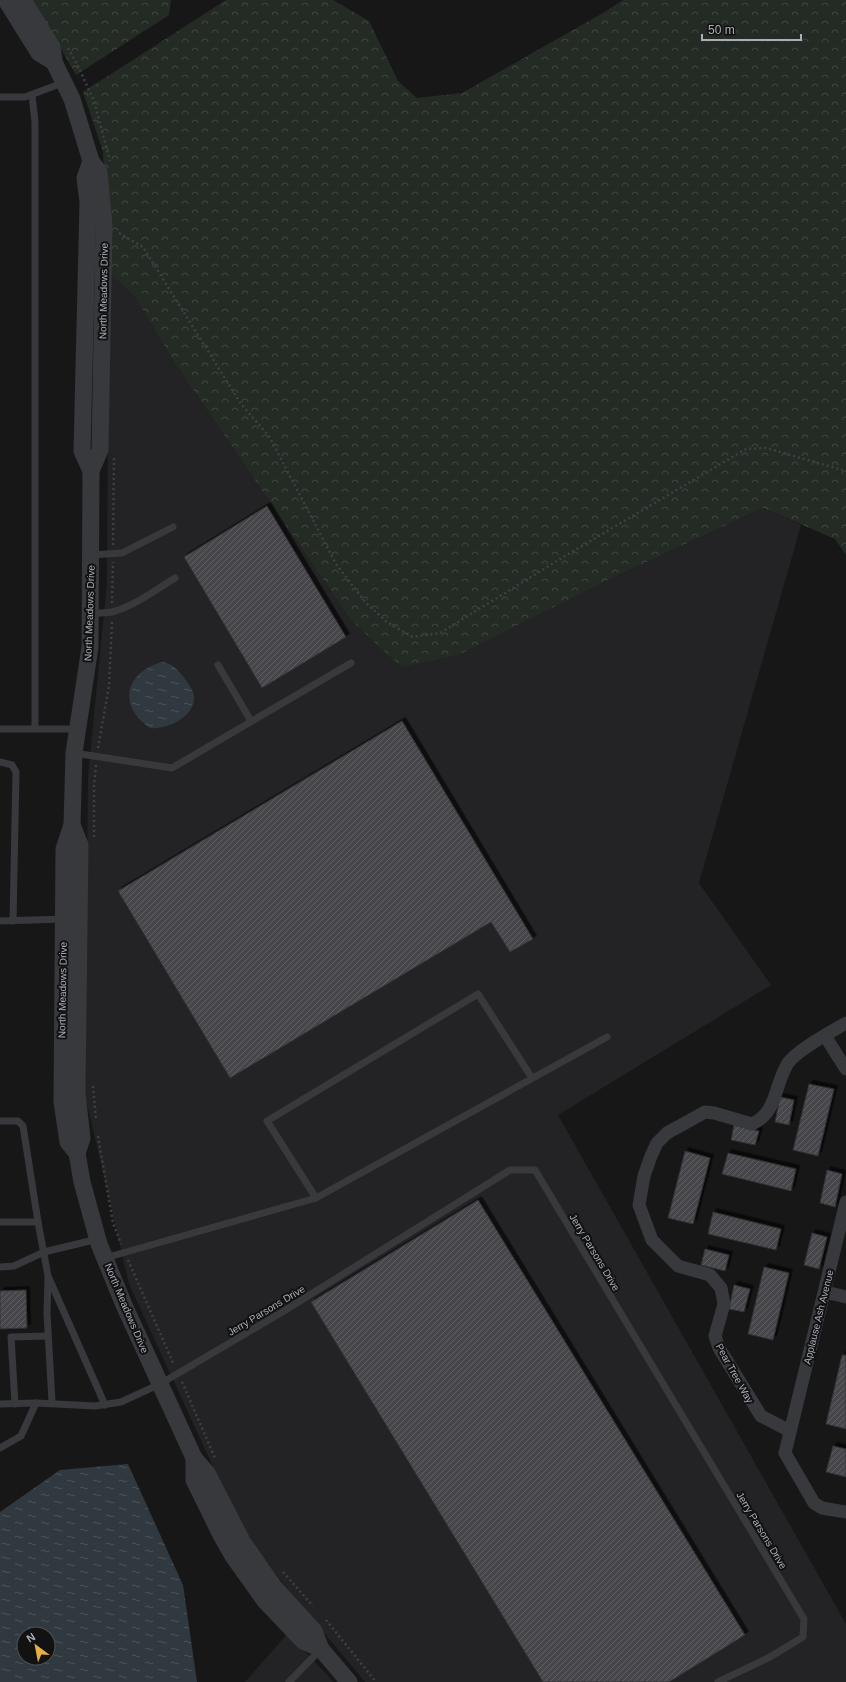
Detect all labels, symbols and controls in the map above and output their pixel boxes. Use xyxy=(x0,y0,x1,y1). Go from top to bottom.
scale bar xyxy=(702,16,801,42)
text: 50 m xyxy=(708,23,735,37)
street label: North Meadows Drive xyxy=(97,242,110,339)
street label: North Meadows Drive xyxy=(82,564,97,661)
street label: North Meadows Drive xyxy=(56,941,69,1038)
street label: Jerry Parsons Drive xyxy=(567,1212,622,1293)
street label: North Meadows Drive xyxy=(103,1262,151,1355)
street label: Applause Ash Avenue xyxy=(801,1268,836,1366)
street label: Jerry Parsons Drive xyxy=(226,1283,307,1338)
street label: Pear Tree Way xyxy=(714,1342,755,1405)
street label: Jerry Parsons Drive xyxy=(734,1490,789,1571)
north arrow xyxy=(16,1626,56,1666)
text: N xyxy=(24,1630,37,1645)

